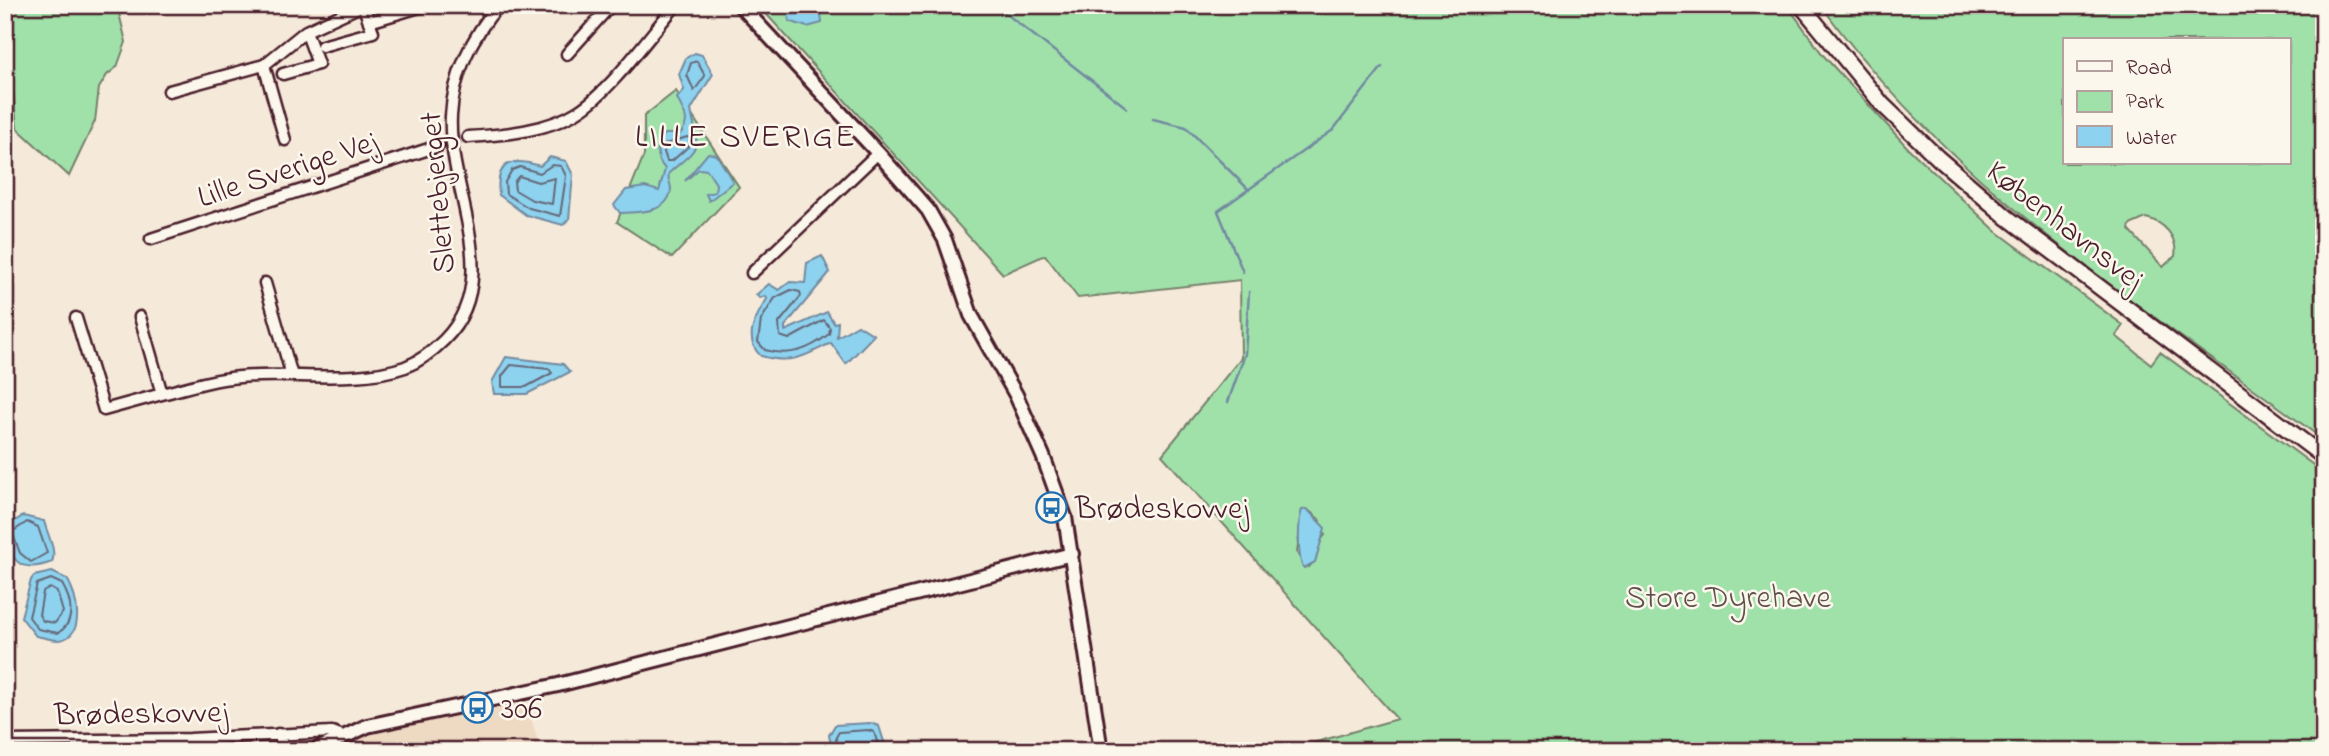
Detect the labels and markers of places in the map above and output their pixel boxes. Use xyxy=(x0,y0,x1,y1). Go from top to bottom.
place label: Brødeskovvej xyxy=(1074,487,1249,534)
bus stop icon: Brødeskovvej xyxy=(1035,490,1069,524)
place label: 306 xyxy=(501,687,542,734)
bus stop icon: 306 xyxy=(461,690,495,724)

